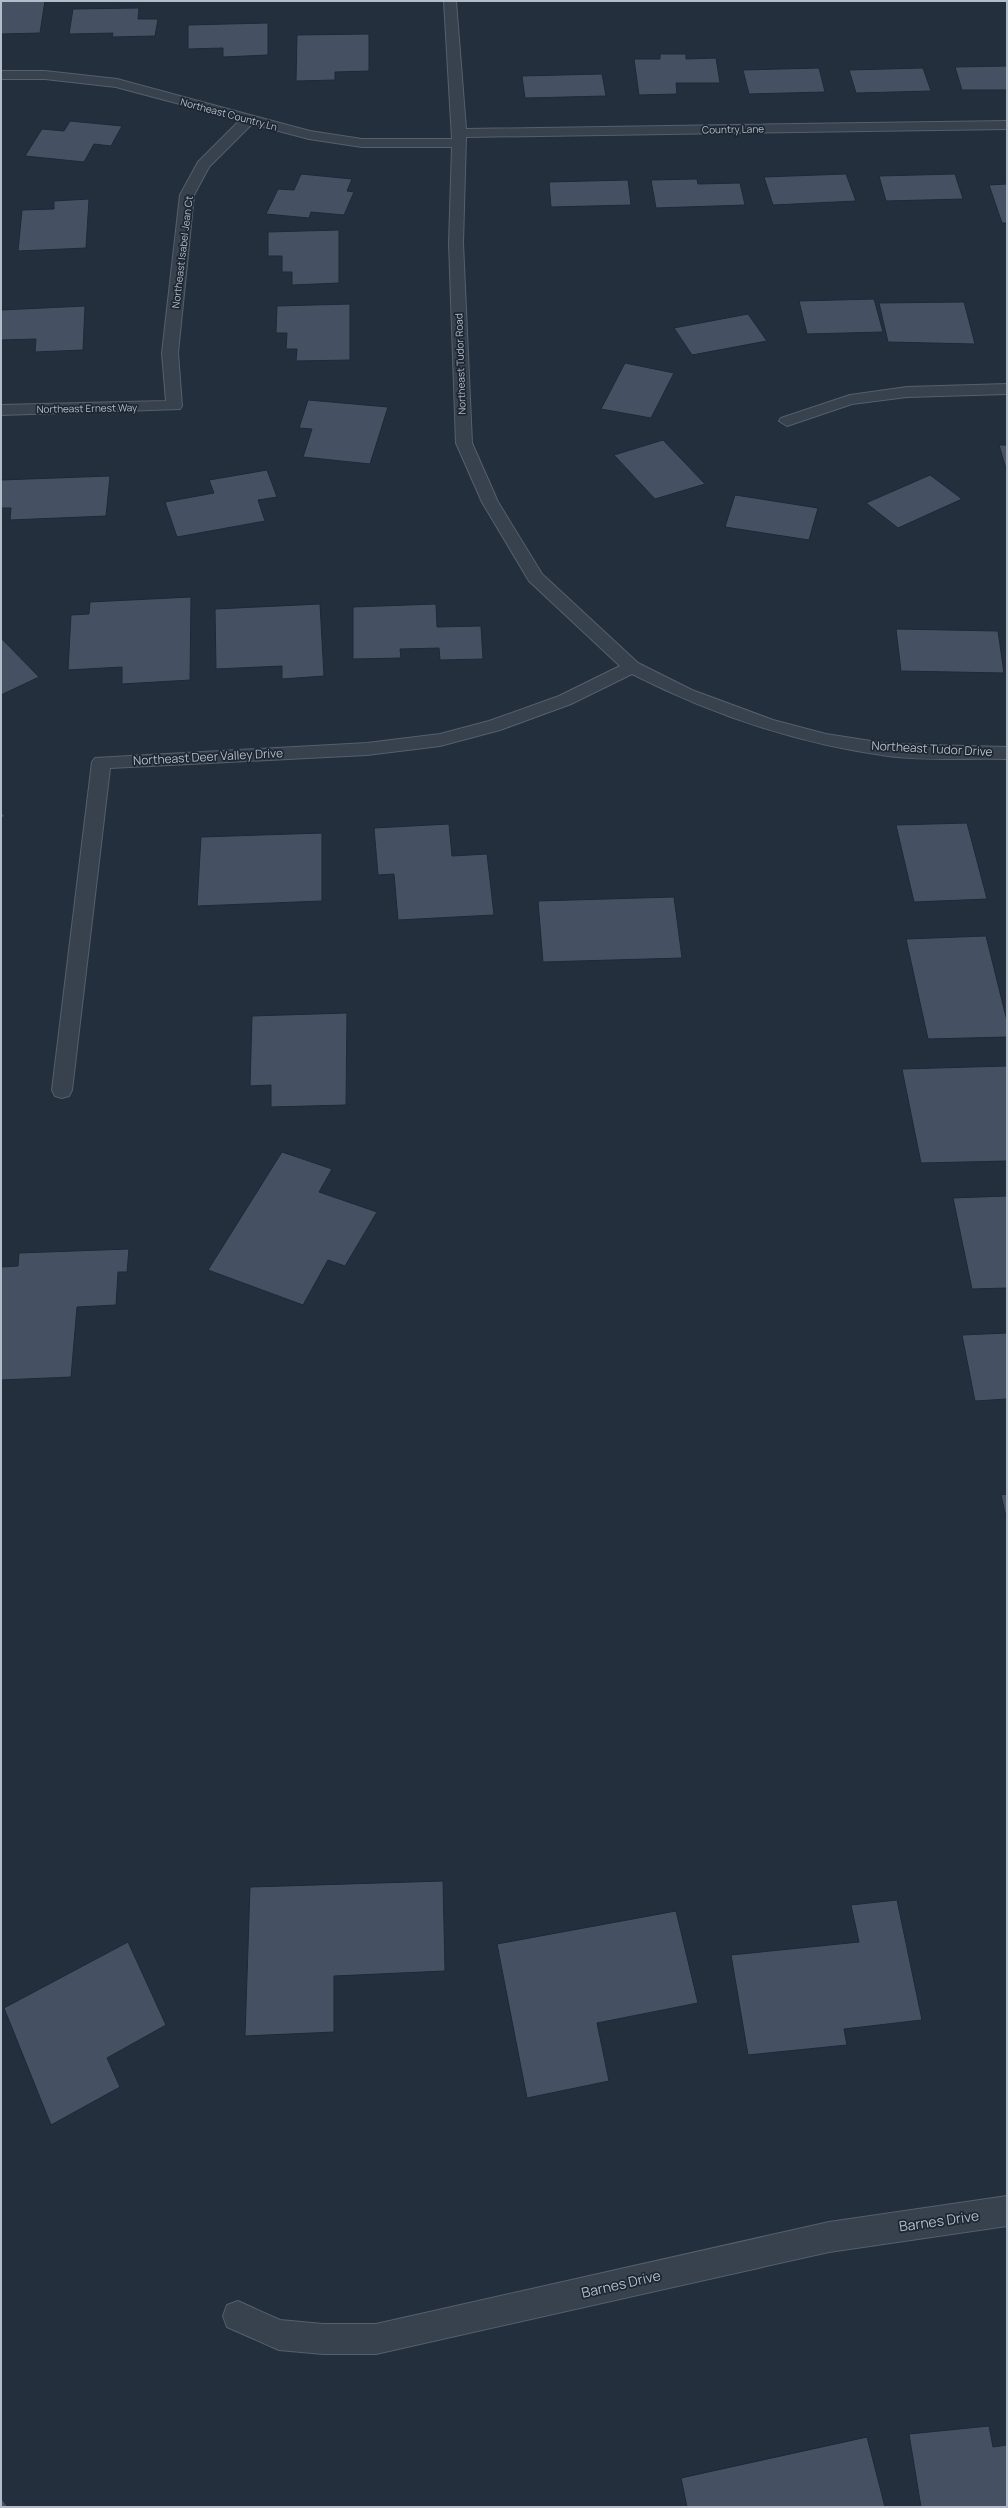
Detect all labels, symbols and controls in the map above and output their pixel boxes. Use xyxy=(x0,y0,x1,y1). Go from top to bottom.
street label: Northeast Country Ln xyxy=(179,94,279,134)
street label: Country Lane xyxy=(702,121,764,137)
street label: Northeast Isabel Jean Ct xyxy=(168,195,196,309)
street label: Northeast Tudor Road xyxy=(451,313,469,415)
street label: Northeast Ernest Way xyxy=(37,400,138,416)
street label: Northeast Tudor Drive xyxy=(871,737,993,760)
street label: Northeast Deer Valley Drive xyxy=(133,744,283,769)
street label: Barnes Drive xyxy=(898,2205,980,2236)
street label: Barnes Drive xyxy=(579,2265,662,2302)

